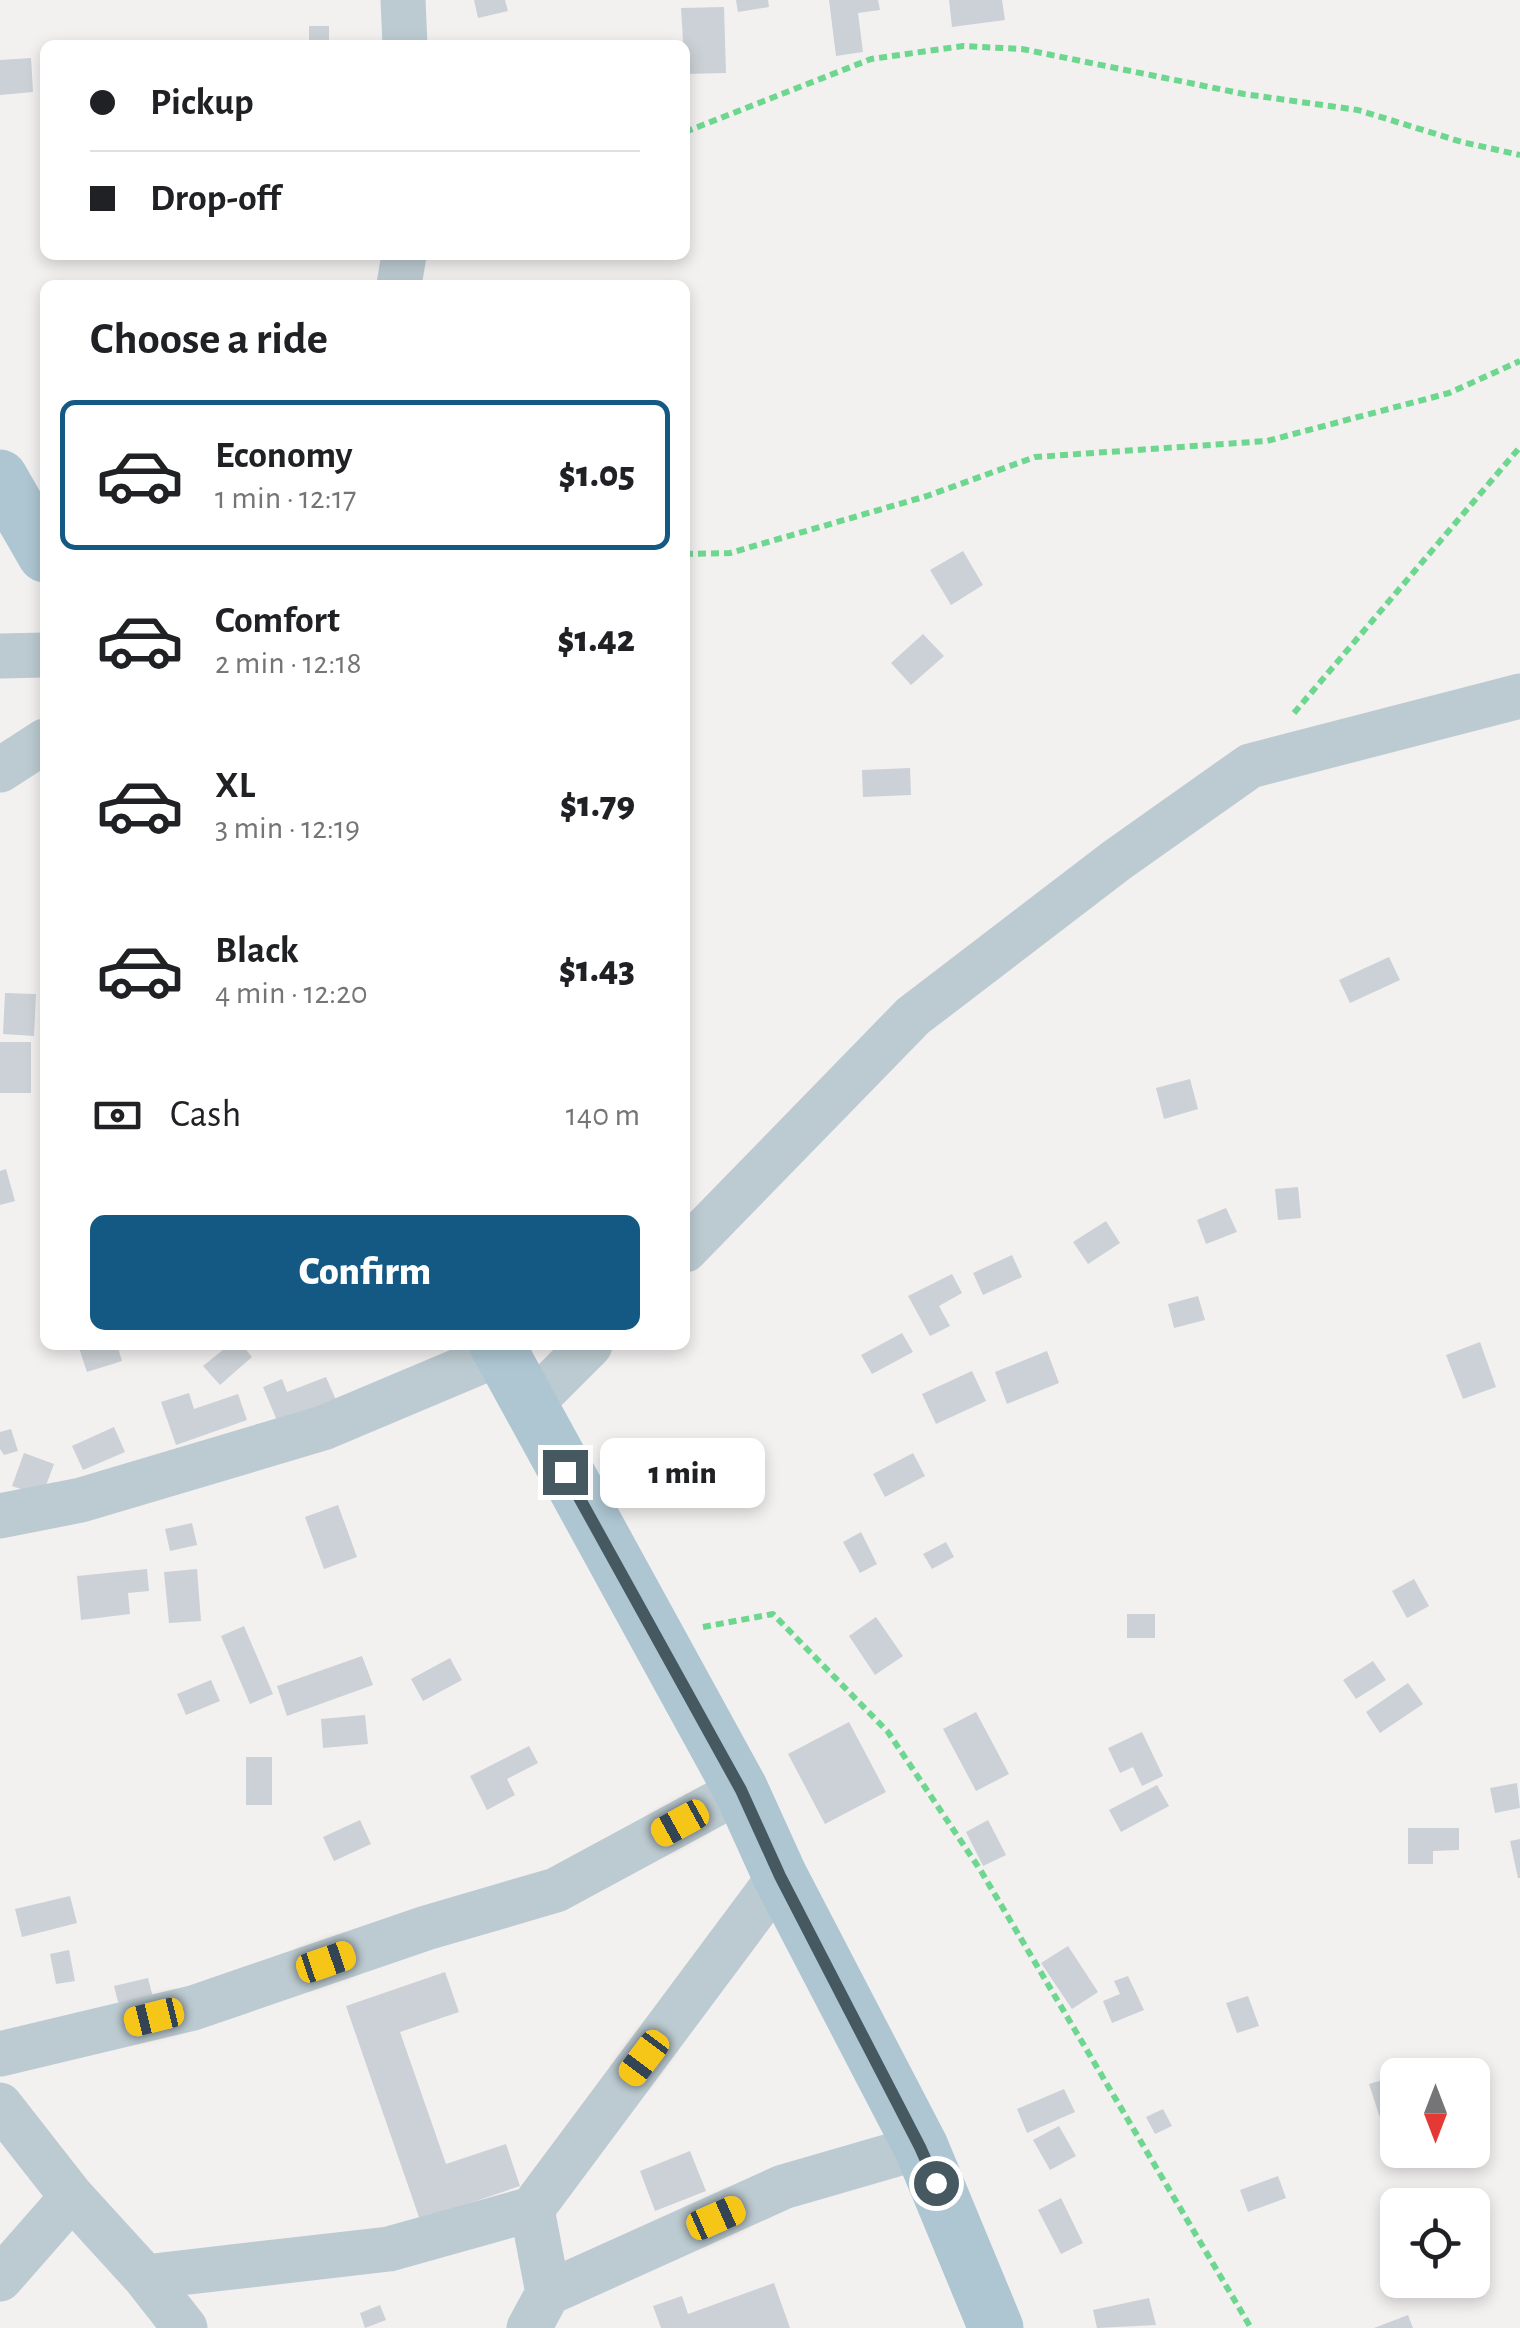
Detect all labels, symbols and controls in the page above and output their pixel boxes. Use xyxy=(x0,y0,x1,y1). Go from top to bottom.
text: Pickup xyxy=(150,84,254,122)
text: Drop-off xyxy=(150,180,281,218)
text: Choose a ride xyxy=(90,317,328,362)
icon: car xyxy=(95,430,185,520)
text: Economy xyxy=(215,437,353,475)
text: $1.05 xyxy=(559,456,635,494)
text: 1 min · 12:17 xyxy=(215,482,356,514)
icon: car xyxy=(95,595,185,685)
text: Comfort xyxy=(215,602,340,640)
text: $1.42 xyxy=(557,621,635,659)
text: 2 min · 12:18 xyxy=(215,647,362,679)
icon: car xyxy=(95,760,185,850)
text: XL xyxy=(215,767,255,805)
text: $1.79 xyxy=(560,786,635,824)
text: 3 min · 12:19 xyxy=(215,812,360,844)
icon: car xyxy=(95,925,185,1015)
text: Black xyxy=(215,932,299,970)
text: $1.43 xyxy=(559,951,635,989)
text: 4 min · 12:20 xyxy=(215,977,368,1009)
icon: cash xyxy=(90,1088,145,1143)
text: Cash xyxy=(170,1096,241,1134)
text: 140 m xyxy=(566,1099,640,1131)
button: Confirm xyxy=(90,1215,640,1330)
callout: 1 min xyxy=(600,1437,765,1507)
route end xyxy=(543,1450,588,1495)
text: 1 min xyxy=(648,1457,717,1489)
car xyxy=(646,1795,714,1851)
car xyxy=(293,1938,359,1986)
car xyxy=(121,1995,187,2039)
car xyxy=(614,2025,674,2091)
north arrow xyxy=(1380,2058,1490,2168)
map controls xyxy=(1380,2058,1490,2298)
route start xyxy=(914,2161,959,2206)
button: locate xyxy=(1380,2188,1490,2298)
car xyxy=(682,2192,750,2244)

